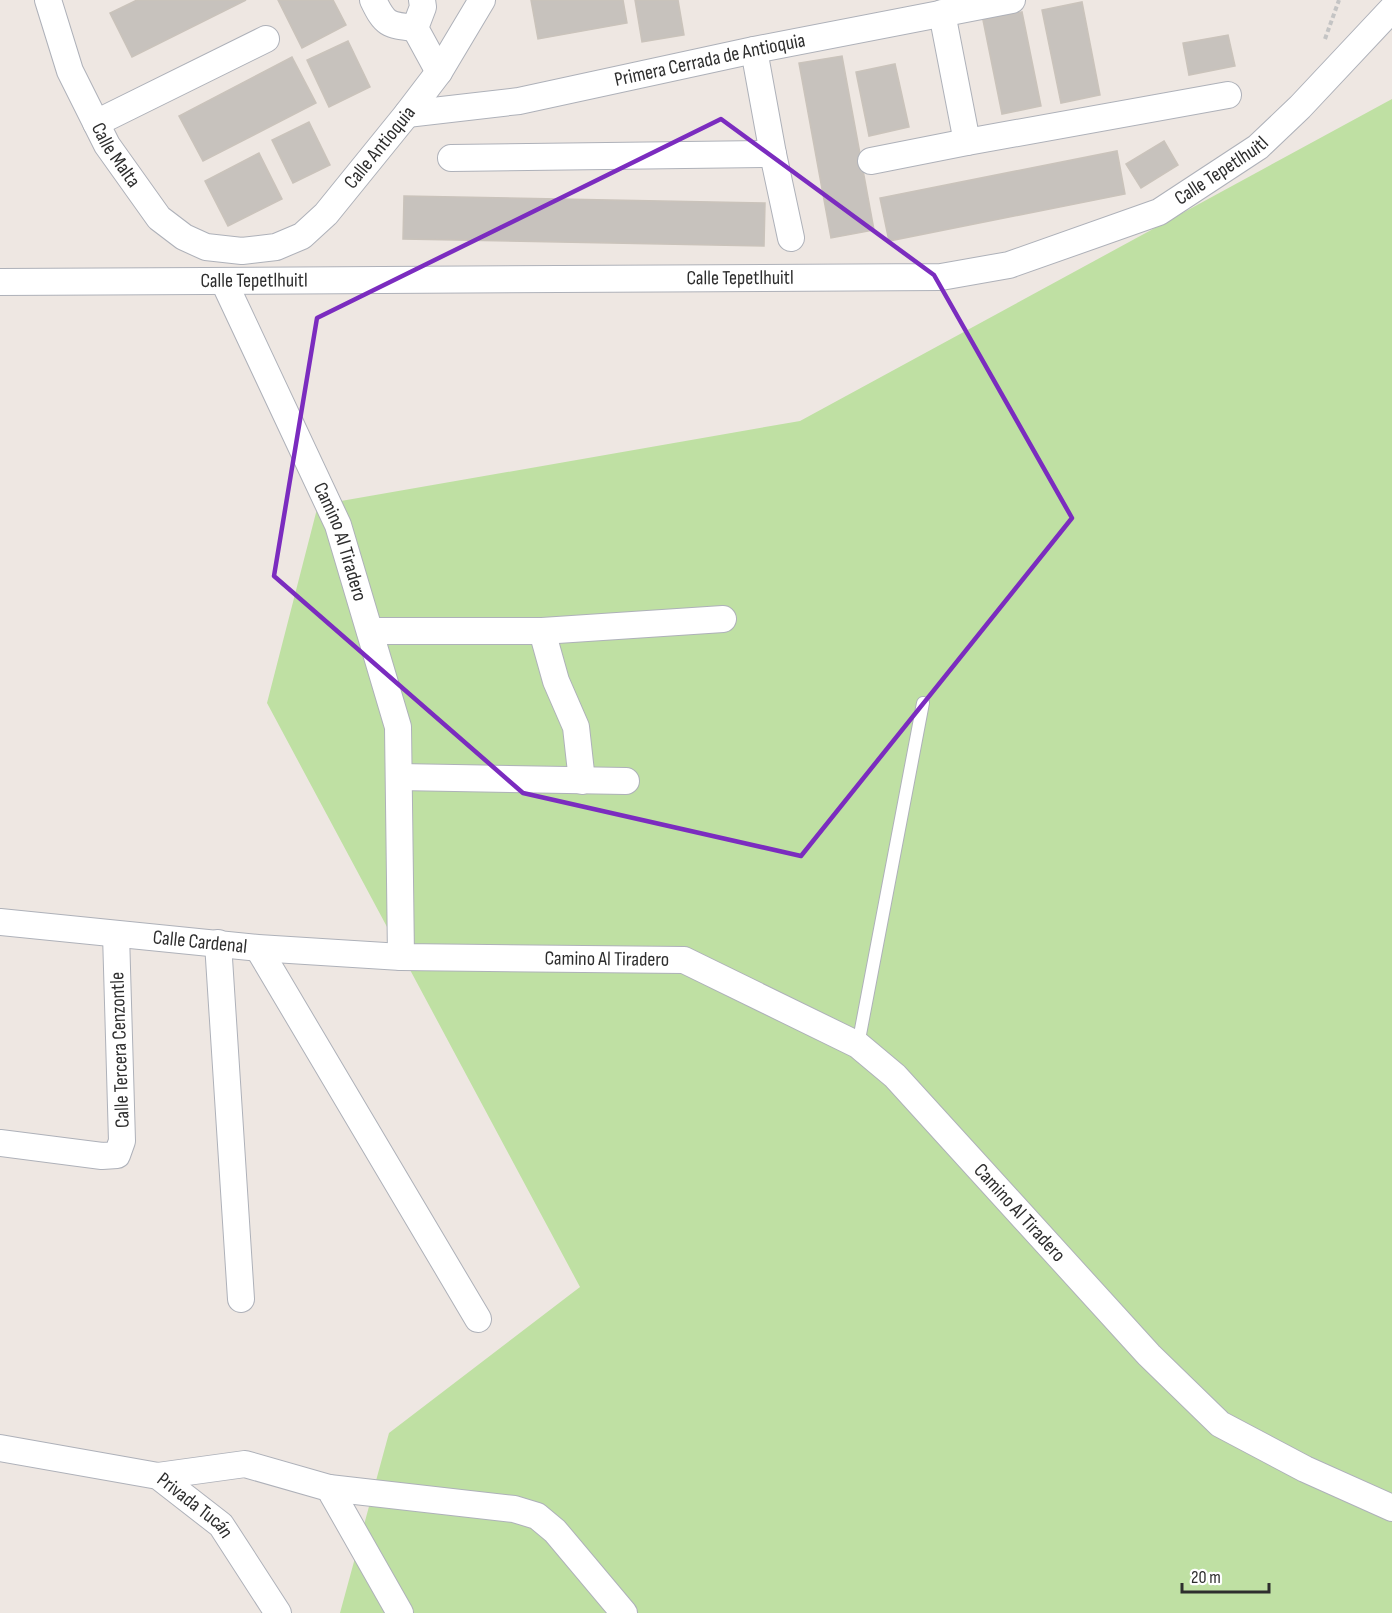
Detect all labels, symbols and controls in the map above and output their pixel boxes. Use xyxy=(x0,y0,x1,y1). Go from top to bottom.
street label: Primera Cerrada de Antioquia xyxy=(612,28,807,92)
street label: Calle Antioquia xyxy=(339,101,421,194)
street label: Calle Malta xyxy=(86,119,145,192)
street label: Calle Tepetlhuitl xyxy=(1170,131,1274,210)
street label: Calle Tepetlhuitl xyxy=(686,266,794,290)
street label: Calle Tepetlhuitl xyxy=(200,268,308,293)
street label: Camino Al Tiradero xyxy=(308,479,372,604)
street label: Calle Cardenal xyxy=(152,925,248,959)
street label: Camino Al Tiradero xyxy=(544,947,669,972)
street label: Calle Tercera Cenzontle xyxy=(105,972,135,1128)
street label: Camino Al Tiradero xyxy=(969,1159,1070,1267)
street label: Privada Tucán xyxy=(152,1468,238,1543)
scale bar xyxy=(1182,1556,1269,1594)
text: 20 m xyxy=(1191,1567,1221,1588)

